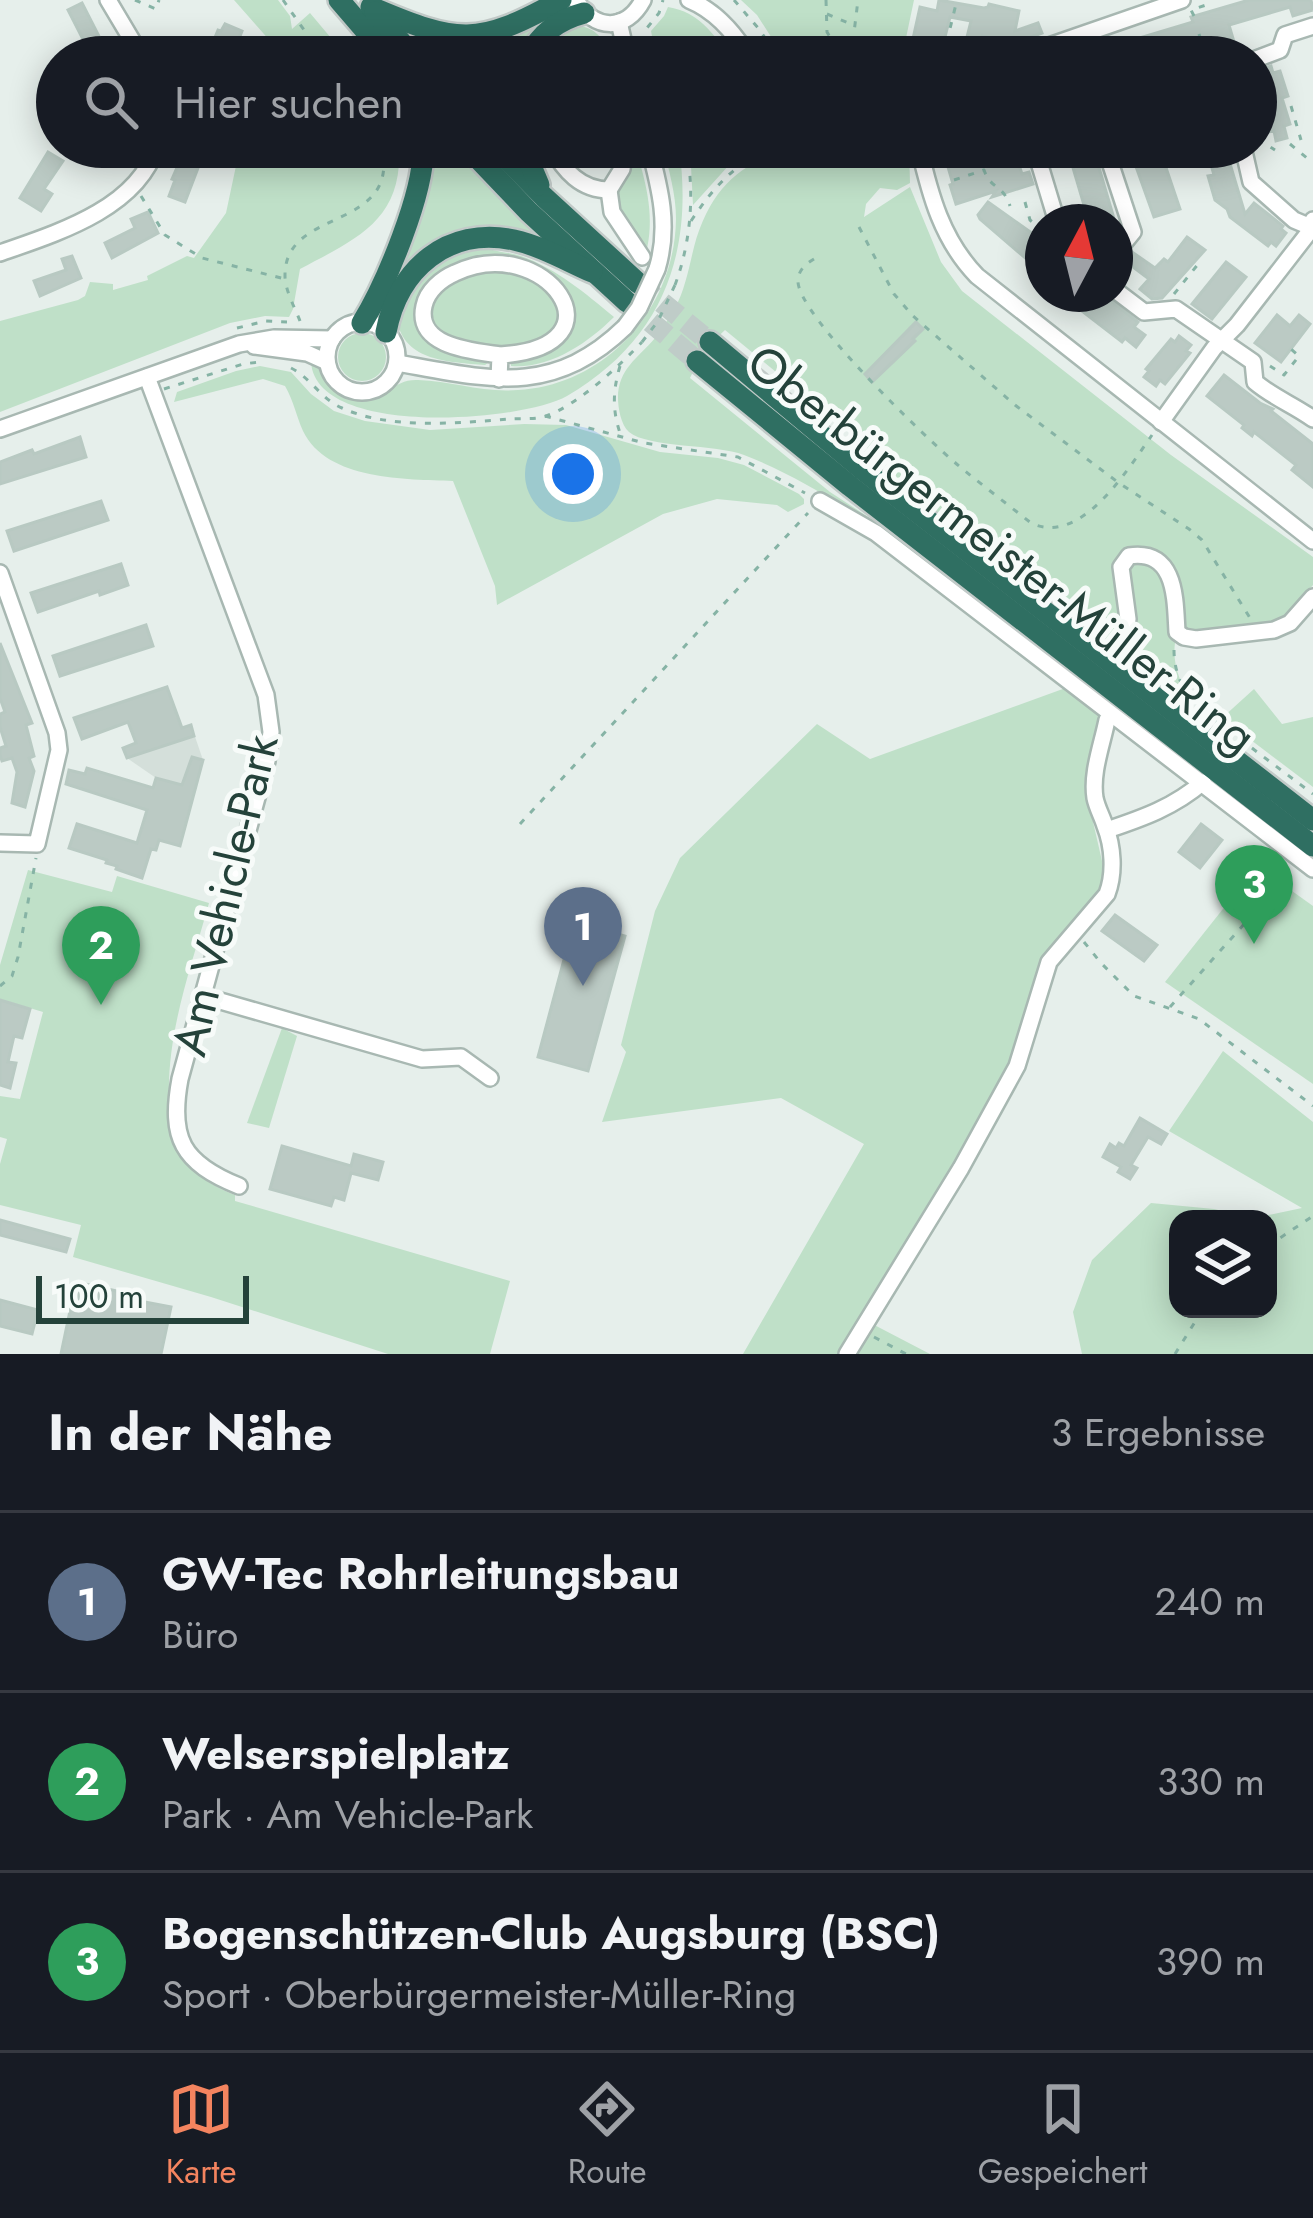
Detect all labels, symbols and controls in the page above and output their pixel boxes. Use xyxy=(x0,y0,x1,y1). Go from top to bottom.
search box xyxy=(36,36,1277,168)
icon: search xyxy=(78,69,144,135)
text: Hier suchen xyxy=(174,70,404,135)
north arrow xyxy=(1025,204,1133,312)
street label: Oberbürgermeister-Müller-Ring xyxy=(733,328,1271,770)
your location xyxy=(543,444,603,504)
street label: Am Vehicle-Park xyxy=(154,727,296,1063)
pin: 3 xyxy=(1215,845,1293,944)
pin: 1 xyxy=(544,887,622,986)
pin: 2 xyxy=(62,906,140,1005)
map controls xyxy=(1169,1210,1277,1318)
button: layers xyxy=(1169,1210,1277,1318)
scale bar xyxy=(36,1270,249,1323)
text: 100 m xyxy=(54,1273,144,1320)
text: In der Nähe xyxy=(48,1395,332,1469)
text: 3 Ergebnisse xyxy=(1051,1404,1265,1461)
text: GW-Tec Rohrleitungsbau xyxy=(162,1541,680,1606)
text: 1 xyxy=(77,1573,97,1630)
text: 240 m xyxy=(1155,1573,1265,1630)
text: Büro xyxy=(162,1606,238,1663)
text: Welserspielplatz xyxy=(162,1721,510,1786)
text: 2 xyxy=(74,1753,100,1810)
text: 330 m xyxy=(1157,1753,1265,1810)
text: Park · Am Vehicle-Park xyxy=(162,1786,533,1843)
text: Bogenschützen-Club Augsburg (BSC) xyxy=(162,1901,940,1966)
text: 3 xyxy=(75,1933,99,1990)
text: 390 m xyxy=(1156,1933,1265,1990)
text: Sport · Oberbürgermeister-Müller-Ring xyxy=(162,1966,796,2023)
tab: Karte xyxy=(166,2076,236,2195)
tab: Route xyxy=(568,2076,646,2195)
tab: Gespeichert xyxy=(978,2076,1147,2195)

